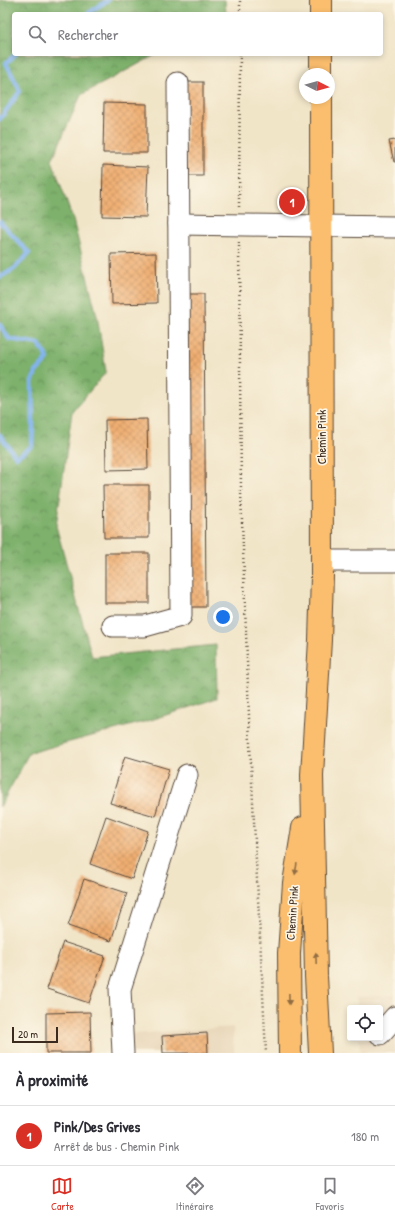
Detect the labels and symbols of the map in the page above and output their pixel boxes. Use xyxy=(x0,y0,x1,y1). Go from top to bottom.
north arrow xyxy=(299,68,335,104)
pin: 1 xyxy=(279,187,305,217)
street label: Chemin Pink xyxy=(313,410,330,464)
your location xyxy=(213,607,233,627)
one-way arrow xyxy=(293,863,299,875)
street label: Chemin Pink xyxy=(282,885,302,941)
one-way arrow xyxy=(313,951,319,964)
one-way arrow xyxy=(286,993,292,1006)
scale bar xyxy=(12,1025,58,1044)

